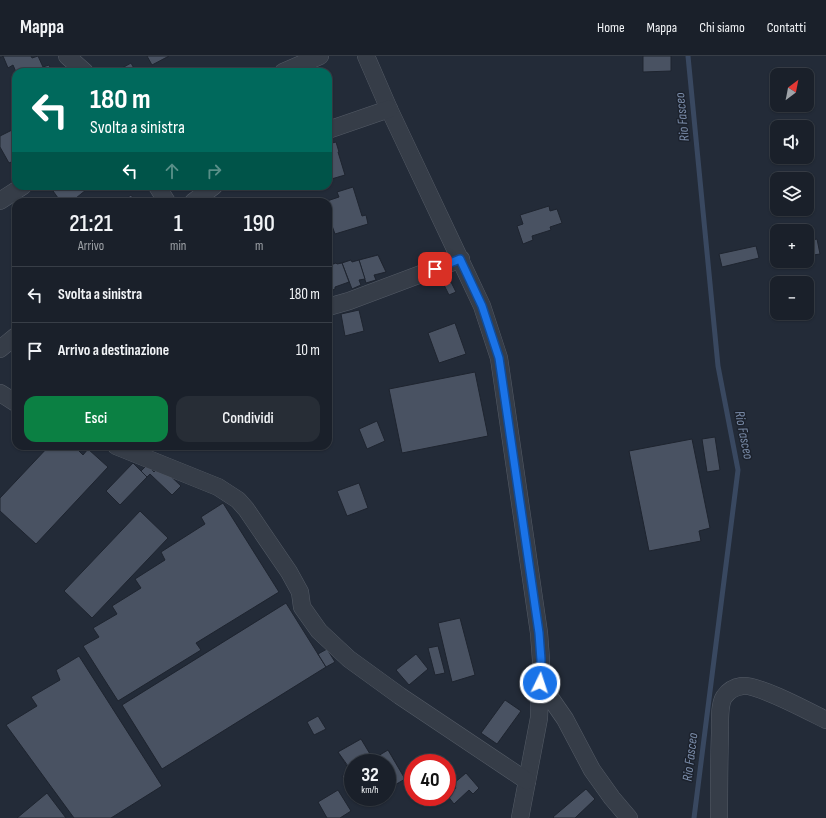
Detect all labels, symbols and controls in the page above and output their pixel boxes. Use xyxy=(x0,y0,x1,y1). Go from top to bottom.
text: Mappa xyxy=(20,16,64,39)
text: Home xyxy=(597,19,625,36)
text: Mappa xyxy=(647,19,677,36)
text: Chi siamo xyxy=(699,19,745,36)
text: Contatti xyxy=(767,19,806,36)
north arrow xyxy=(770,68,814,112)
map controls xyxy=(770,68,814,320)
text: 180 m xyxy=(90,83,150,116)
icon: left xyxy=(24,84,76,136)
water label: Rio Fasceo xyxy=(671,91,693,142)
text: Svolta a sinistra xyxy=(90,117,185,138)
button: sound xyxy=(770,120,814,164)
icon: left xyxy=(119,160,141,182)
icon: ahead xyxy=(161,160,183,182)
icon: right xyxy=(203,160,225,182)
button: layers xyxy=(770,172,814,216)
text: 21:21 xyxy=(69,209,113,238)
text: 1 xyxy=(174,209,183,238)
text: 190 xyxy=(244,209,275,238)
button: + xyxy=(770,224,814,268)
text: Arrivo xyxy=(78,238,104,254)
text: min xyxy=(170,238,186,254)
text: m xyxy=(255,238,263,254)
pin xyxy=(418,252,452,286)
icon: arrive xyxy=(424,258,446,280)
button: − xyxy=(770,276,814,320)
icon: left xyxy=(24,284,46,306)
text: Svolta a sinistra xyxy=(58,285,142,304)
text: 180 m xyxy=(289,285,320,304)
icon: arrive xyxy=(24,340,46,362)
text: Arrivo a destinazione xyxy=(58,341,169,360)
text: 10 m xyxy=(296,341,320,360)
button: Esci xyxy=(24,396,168,442)
button: Condividi xyxy=(176,396,320,442)
water label: Rio Fasceo xyxy=(731,409,757,461)
position arrow xyxy=(519,662,561,704)
water label: Rio Fasceo xyxy=(679,731,701,782)
speed limit sign: 40 xyxy=(404,754,456,806)
text: 32 xyxy=(361,763,379,787)
text: km/h xyxy=(361,784,379,796)

